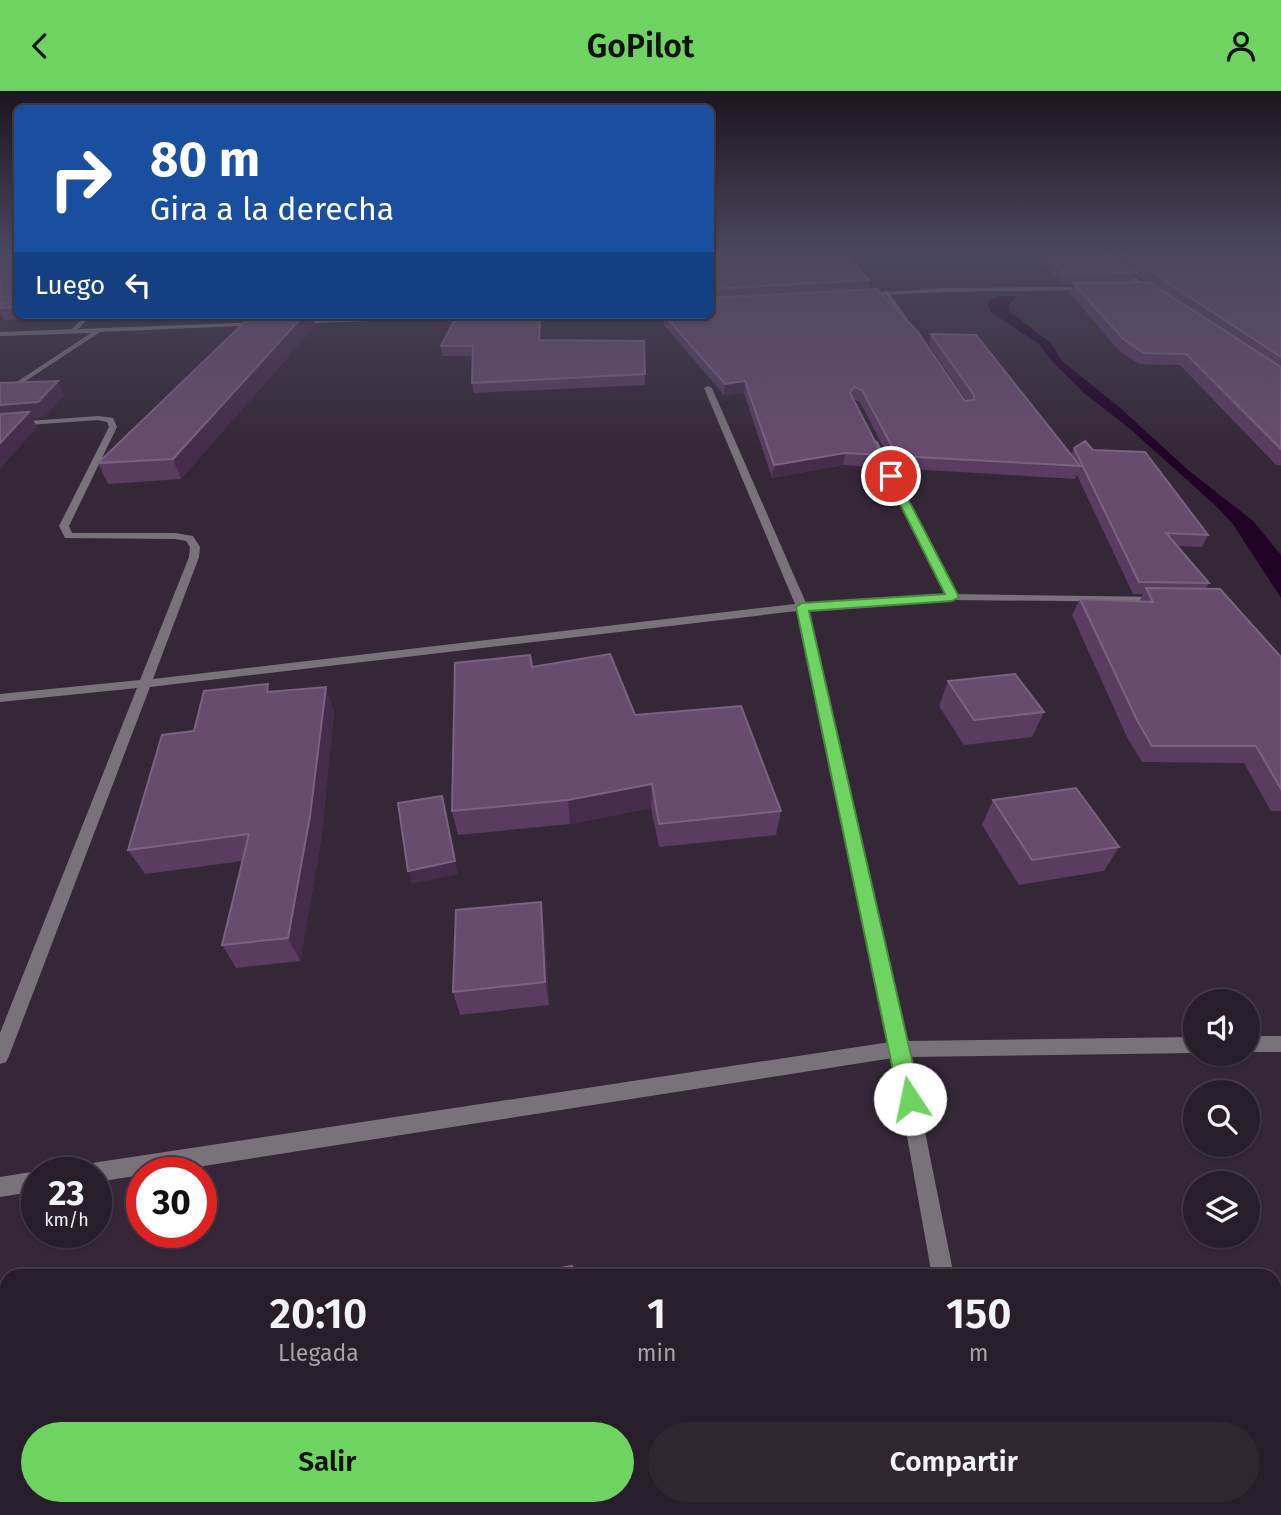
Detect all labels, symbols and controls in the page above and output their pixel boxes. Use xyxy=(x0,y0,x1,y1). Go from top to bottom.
icon: back xyxy=(21,27,59,65)
text: GoPilot xyxy=(587,27,694,65)
icon: person xyxy=(1222,27,1260,65)
text: 80 m xyxy=(150,130,260,189)
icon: right xyxy=(35,133,126,224)
text: Gira a la derecha xyxy=(150,190,394,228)
icon: left xyxy=(119,266,157,304)
text: Luego xyxy=(35,270,105,301)
pin xyxy=(861,446,921,506)
icon: arrive xyxy=(872,457,910,495)
map controls xyxy=(1183,989,1260,1248)
button: sound xyxy=(1183,989,1260,1066)
position arrow xyxy=(873,1062,947,1136)
button: search xyxy=(1183,1080,1260,1157)
speed limit sign: 30 xyxy=(126,1157,217,1248)
button: layers xyxy=(1183,1171,1260,1248)
text: 23 xyxy=(48,1172,85,1214)
text: km/h xyxy=(44,1209,89,1231)
text: 20:10 xyxy=(269,1289,367,1339)
text: 1 xyxy=(647,1289,666,1339)
text: 150 xyxy=(946,1289,1012,1339)
text: Llegada xyxy=(278,1339,359,1367)
text: min xyxy=(637,1339,676,1367)
text: m xyxy=(969,1339,989,1367)
button: Salir xyxy=(21,1422,634,1502)
button: Compartir xyxy=(648,1422,1260,1502)

